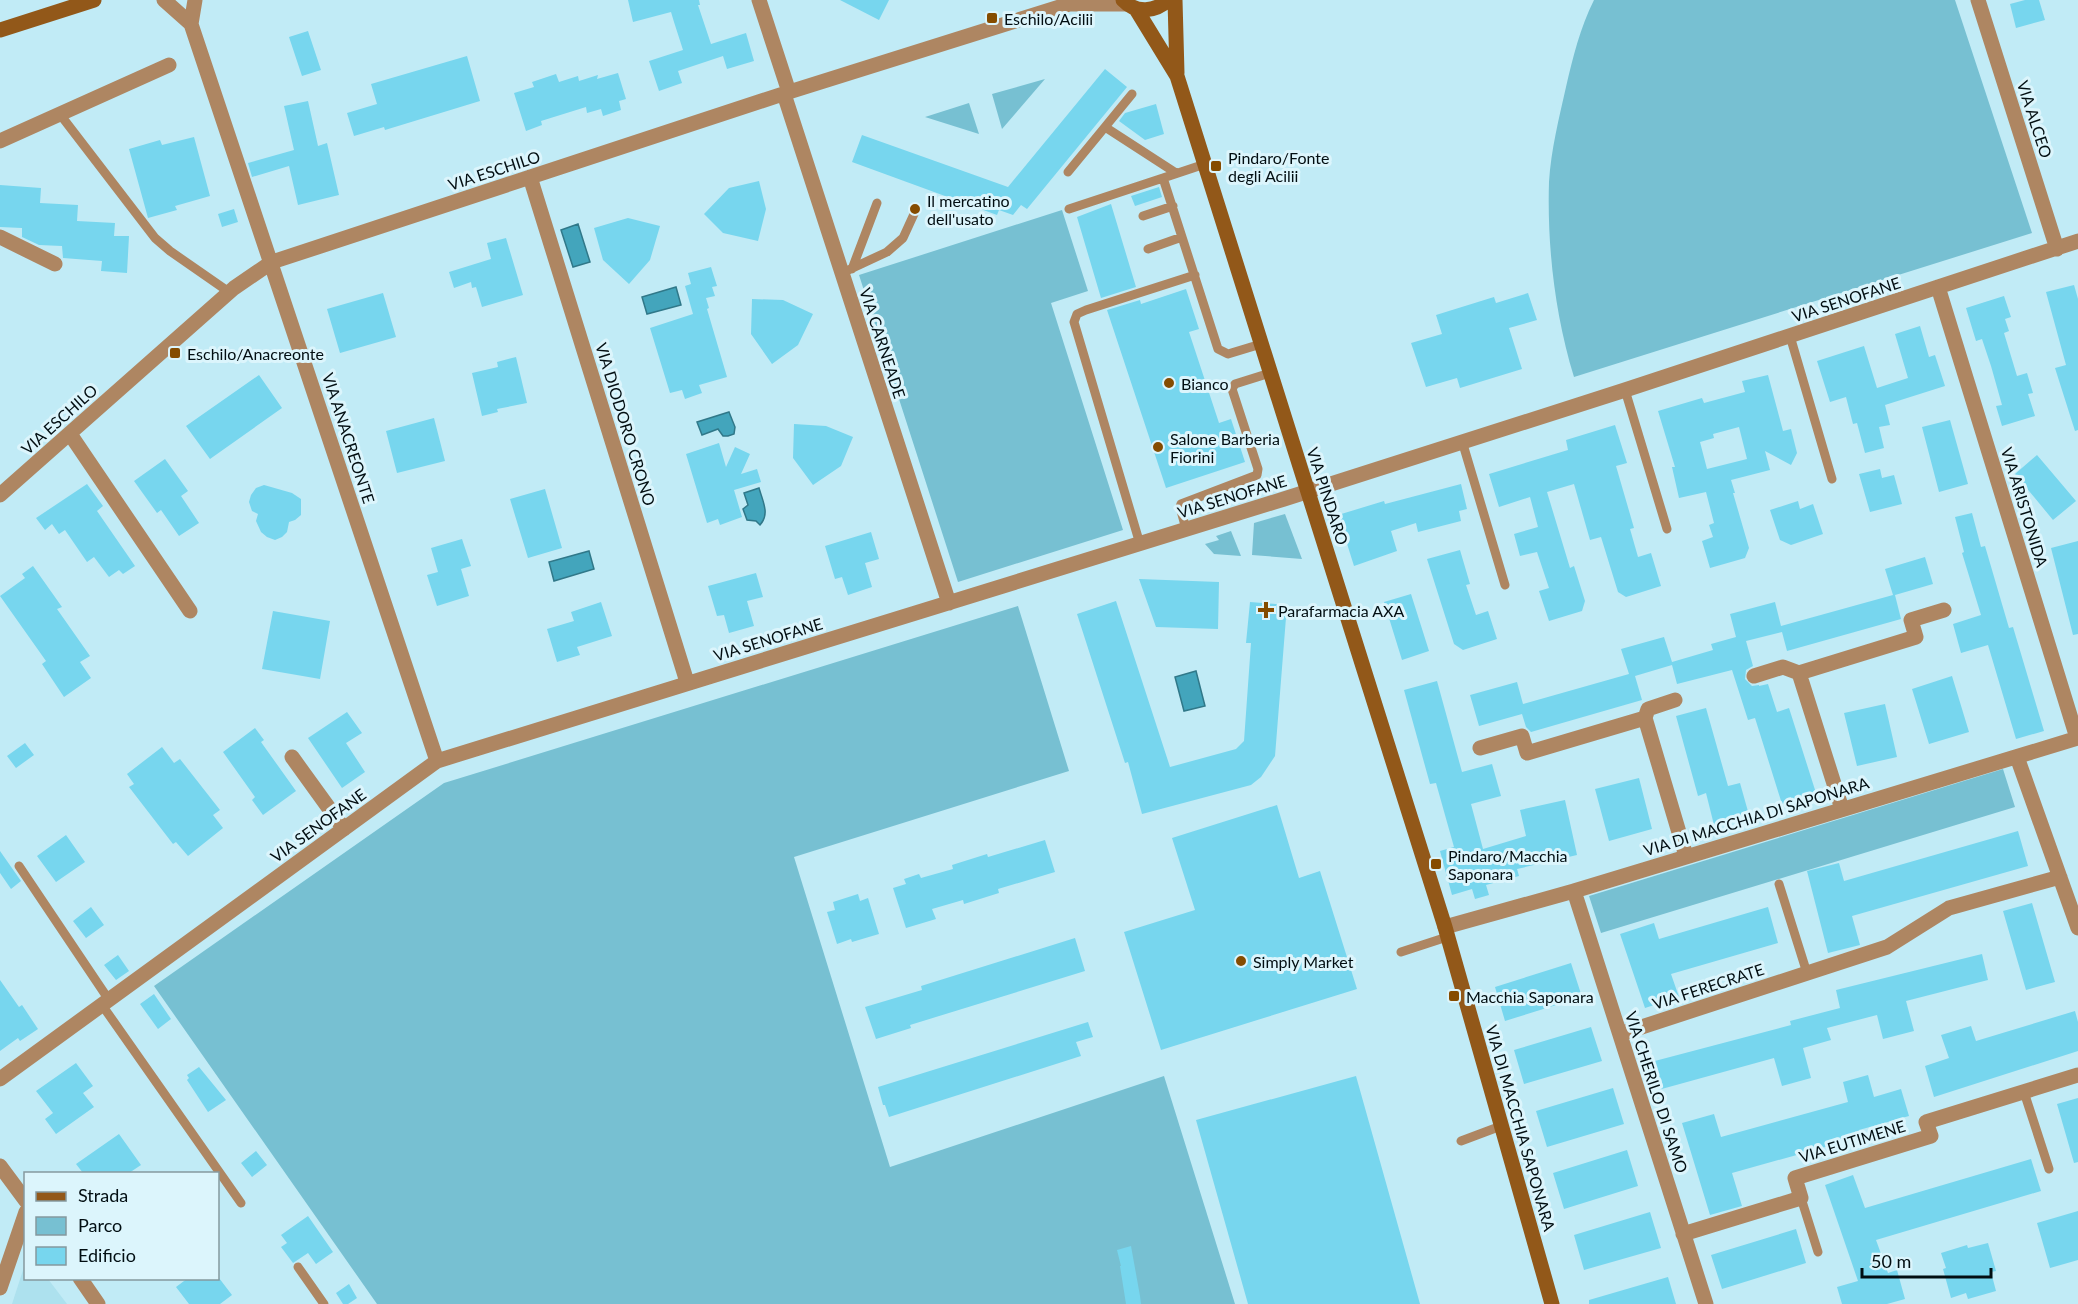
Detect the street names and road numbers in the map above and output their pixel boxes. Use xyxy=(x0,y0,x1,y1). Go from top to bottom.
street label: VIA ALCEO xyxy=(2014,78,2056,160)
street label: VIA ESCHILO xyxy=(446,146,543,194)
street label: VIA SENOFANE xyxy=(1789,272,1903,326)
street label: VIA CARNEADE xyxy=(856,285,910,401)
street label: VIA DIODORO CRONO xyxy=(592,340,660,508)
street label: VIA ANACREONTE xyxy=(319,370,379,506)
street label: VIA ESCHILO xyxy=(17,380,101,458)
street label: VIA PINDARO xyxy=(1303,445,1353,547)
street label: VIA ARISTONIDA xyxy=(1998,445,2052,569)
street label: VIA SENOFANE xyxy=(1175,470,1289,522)
street label: VIA SENOFANE xyxy=(711,613,825,665)
street label: VIA DI MACCHIA DI SAPONARA xyxy=(1641,773,1871,859)
street label: VIA SENOFANE xyxy=(267,784,369,866)
street label: VIA FERECRATE xyxy=(1650,959,1766,1013)
street label: VIA CHERILO DI SAMO xyxy=(1622,1009,1692,1175)
street label: VIA DI MACCHIA SAPONARA xyxy=(1482,1023,1560,1233)
street label: VIA EUTIMENE xyxy=(1797,1116,1907,1166)

